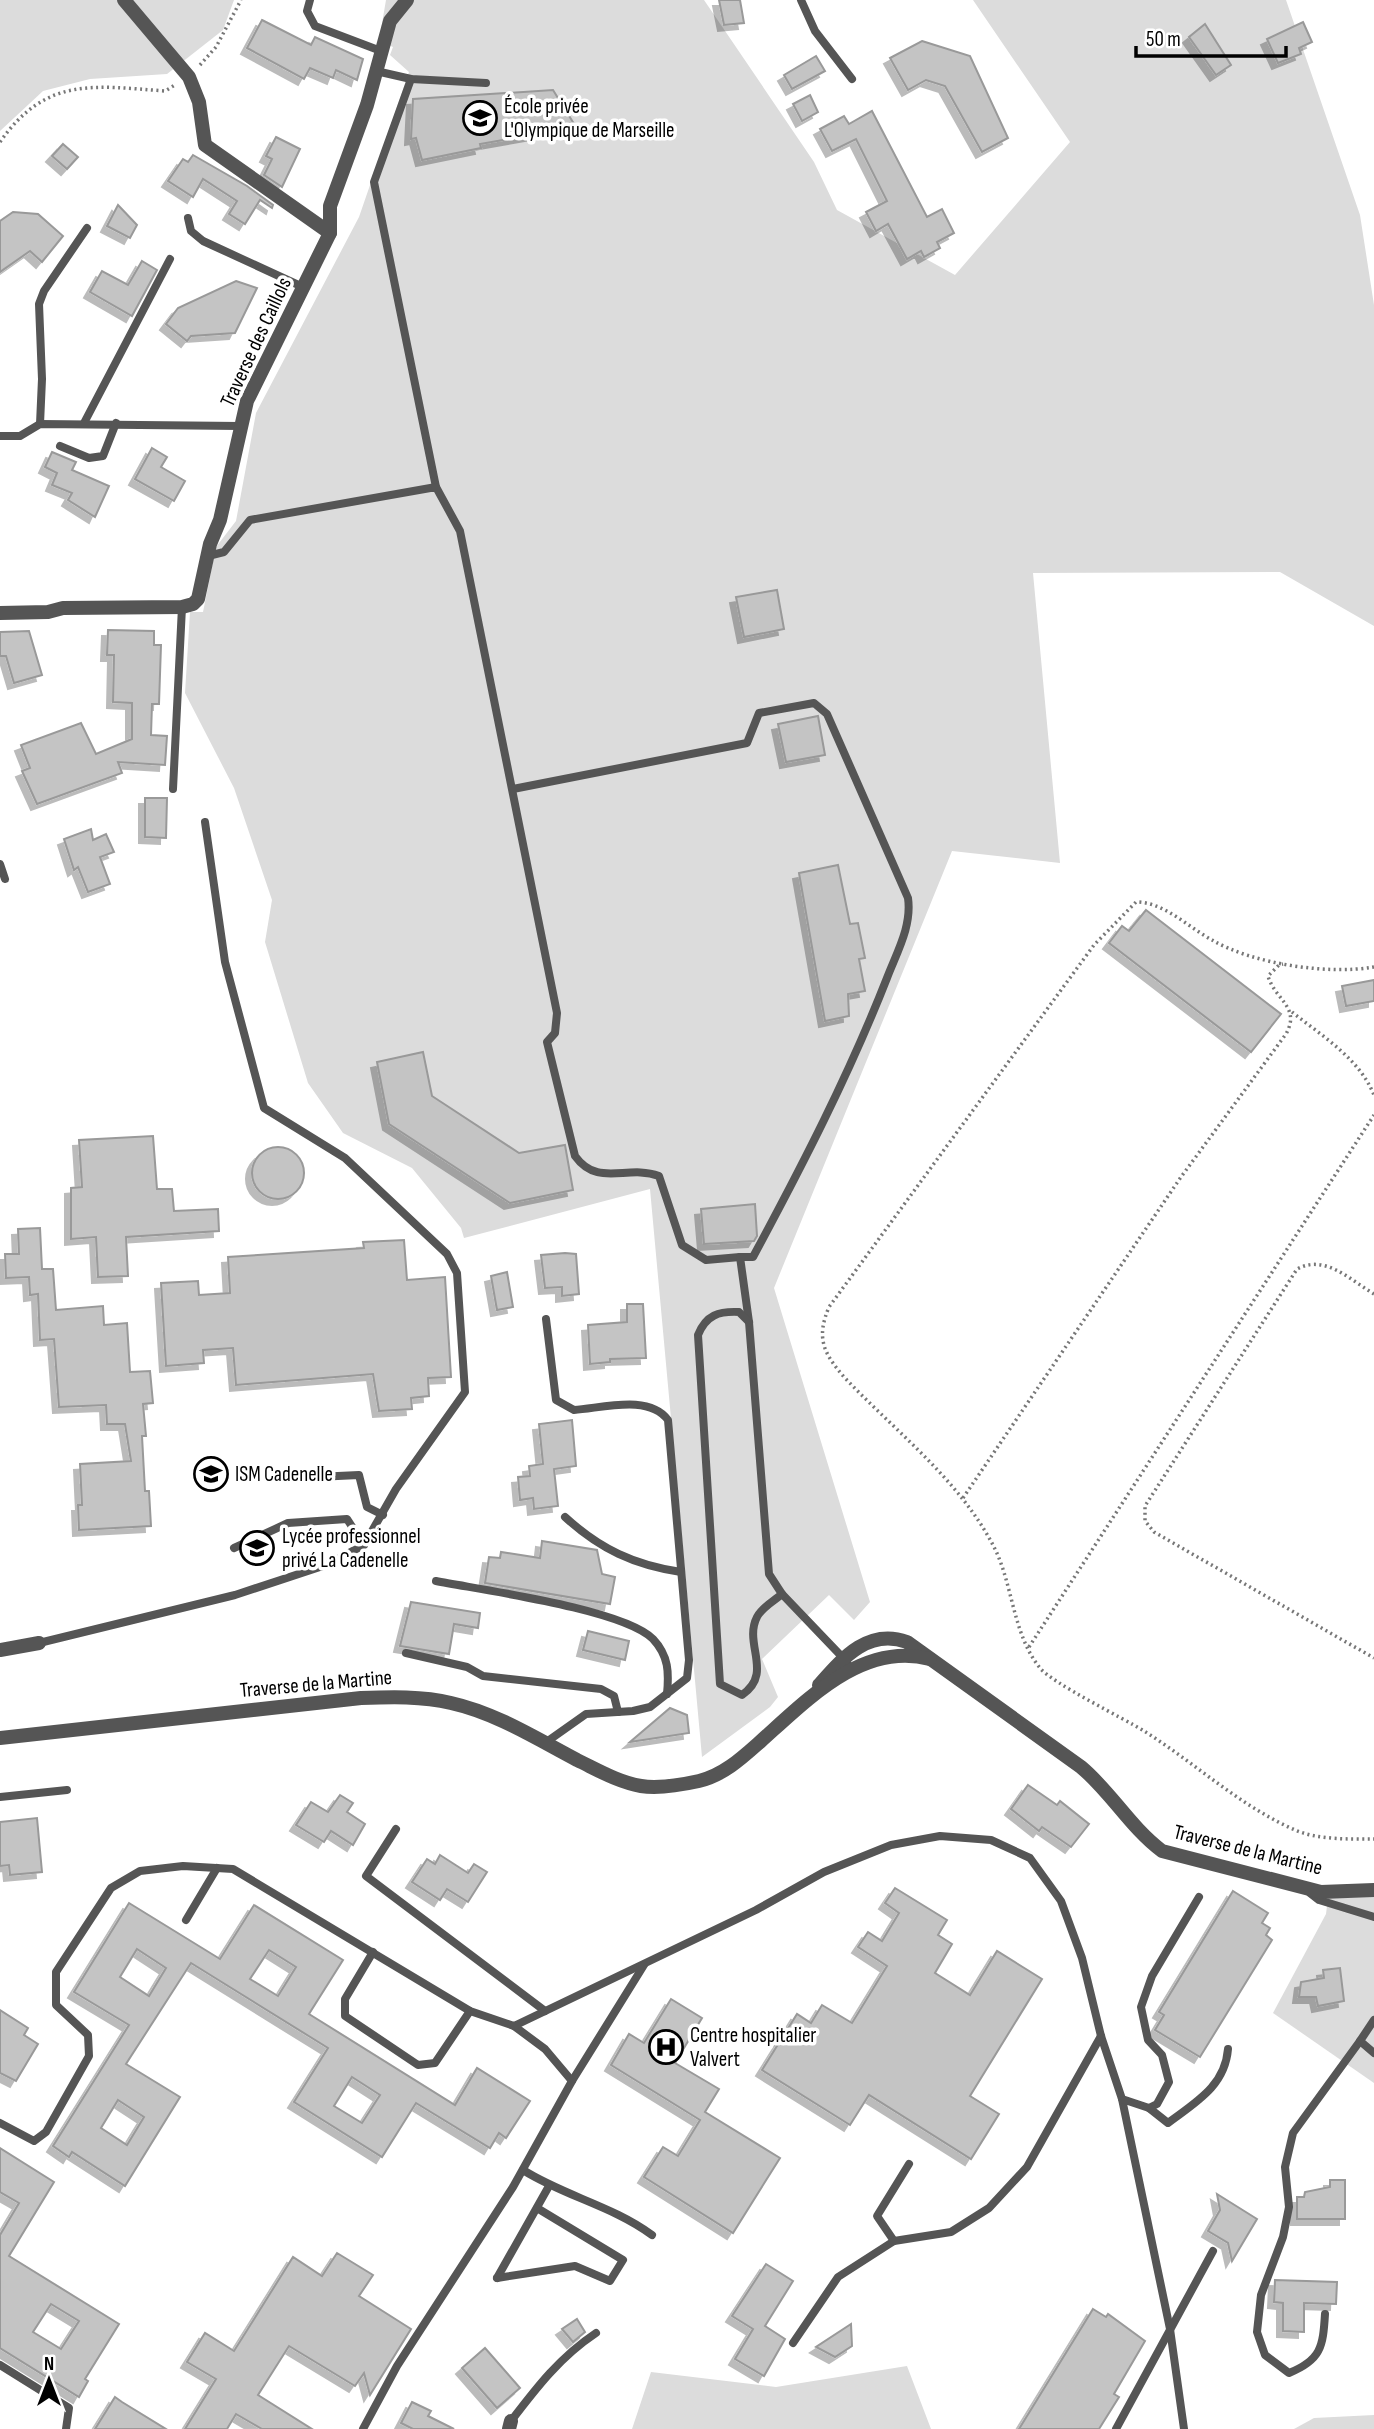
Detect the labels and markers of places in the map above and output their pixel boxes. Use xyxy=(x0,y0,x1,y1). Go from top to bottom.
place label: École privée L'Olympique de Marseille xyxy=(504,94,675,143)
school or university icon: École privée L'Olympique de Marseille xyxy=(461,99,499,137)
school or university icon: ISM Cadenelle xyxy=(192,1455,230,1493)
place label: ISM Cadenelle xyxy=(235,1462,333,1487)
place label: Lycée professionnel privé La Cadenelle xyxy=(282,1524,421,1573)
school or university icon: Lycée professionnel privé La Cadenelle xyxy=(238,1529,276,1567)
place label: Centre hospitalier Valvert xyxy=(690,2023,816,2072)
hospital icon: Centre hospitalier Valvert xyxy=(647,2028,685,2066)

